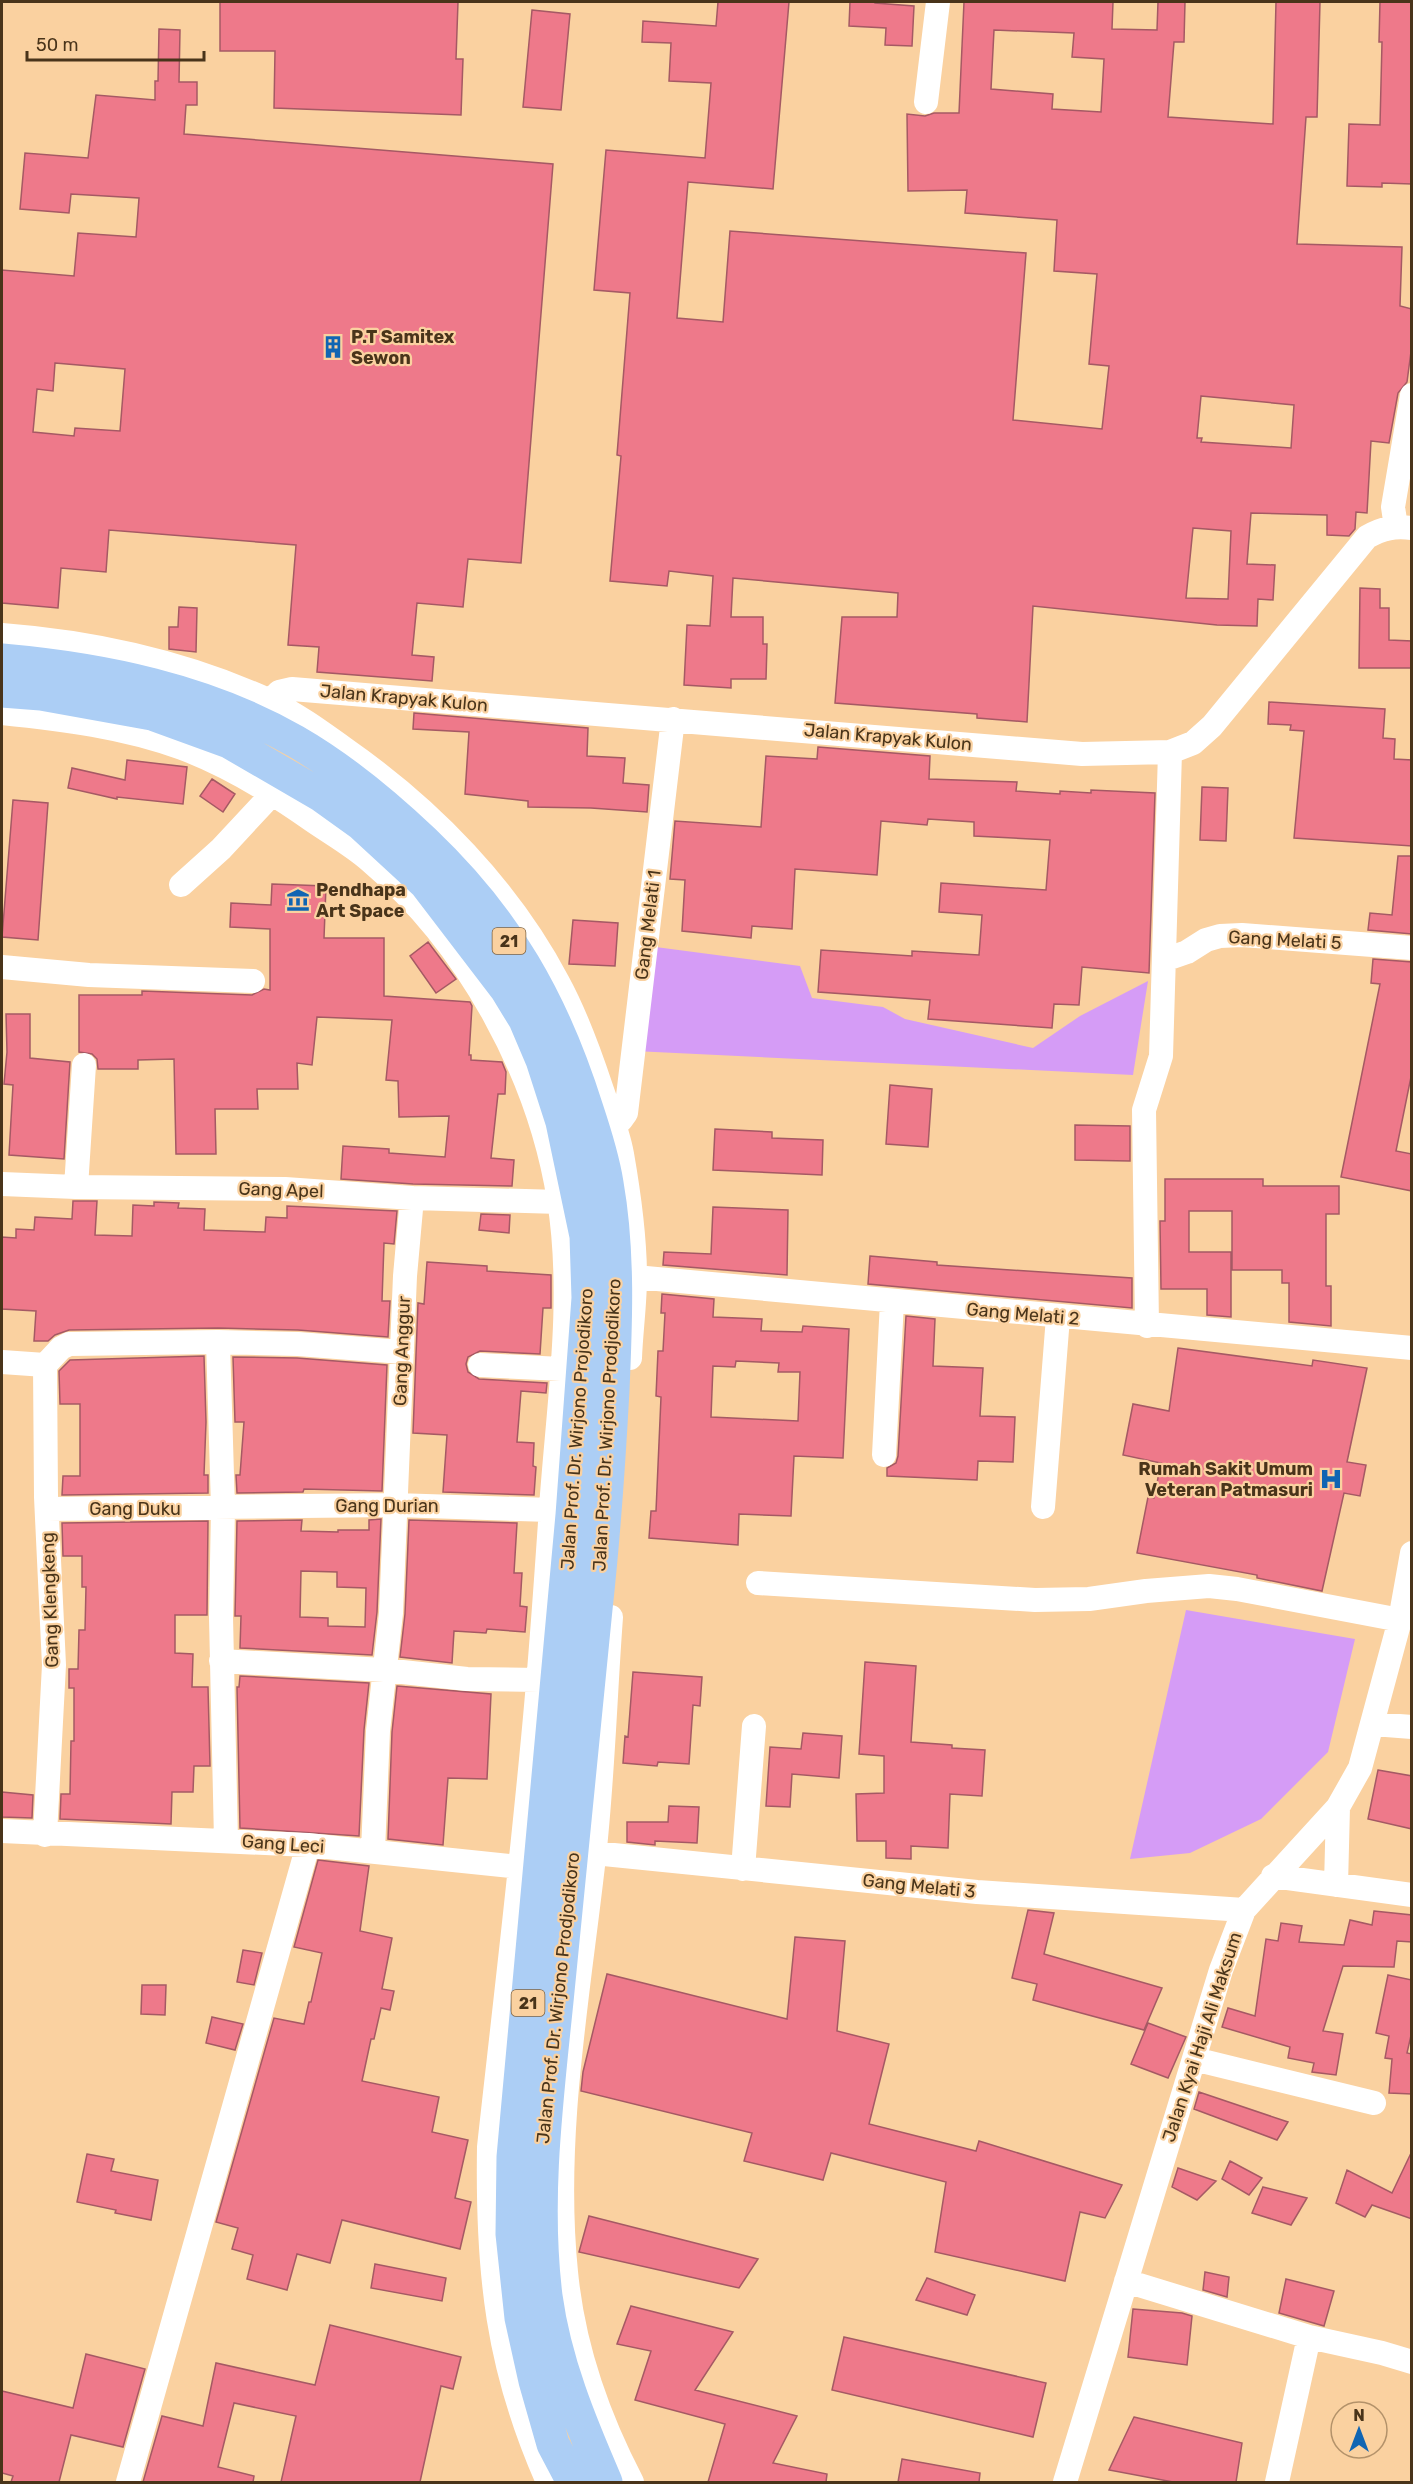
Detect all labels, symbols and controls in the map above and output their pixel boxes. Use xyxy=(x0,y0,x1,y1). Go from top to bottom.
scale bar xyxy=(27,24,204,62)
text: 50 m xyxy=(36,34,79,56)
place label: P.T Samitex Sewon xyxy=(351,326,455,369)
building icon: P.T Samitex Sewon xyxy=(320,334,346,360)
street label: Jalan Krapyak Kulon xyxy=(319,680,489,716)
street label: Jalan Krapyak Kulon xyxy=(803,719,973,755)
street label: Gang Melati 1 xyxy=(630,869,666,981)
place label: Pendhapa Art Space xyxy=(316,879,406,922)
museum icon: Pendhapa Art Space xyxy=(285,887,311,913)
street label: Gang Melati 5 xyxy=(1228,926,1342,954)
road number: 21 xyxy=(492,928,526,954)
street label: Gang Apel xyxy=(238,1178,324,1202)
street label: Jalan Prof. Dr. Wirjono Prodjodikoro xyxy=(588,1278,626,1572)
street label: Jalan Prof. Dr. Wirjono Projodikoro xyxy=(556,1287,598,1571)
street label: Gang Anggur xyxy=(389,1296,415,1406)
street label: Gang Melati 2 xyxy=(966,1298,1080,1330)
place label: Rumah Sakit Umum Veteran Patmasuri xyxy=(1138,1458,1313,1501)
hospital icon: Rumah Sakit Umum Veteran Patmasuri xyxy=(1318,1466,1344,1492)
street label: Gang Durian xyxy=(335,1495,439,1517)
street label: Gang Duku xyxy=(89,1498,181,1520)
street label: Gang Klengkeng xyxy=(37,1532,63,1668)
street label: Gang Leci xyxy=(241,1830,325,1858)
street label: Jalan Prof. Dr. Wirjono Prodjodikoro xyxy=(532,1851,584,2145)
street label: Gang Melati 3 xyxy=(861,1869,977,1903)
street label: Jalan Kyai Haji Ali Maksum xyxy=(1158,1929,1246,2145)
road number: 21 xyxy=(512,1990,544,2016)
north arrow xyxy=(1329,2400,1389,2460)
text: N xyxy=(1353,2406,1365,2425)

